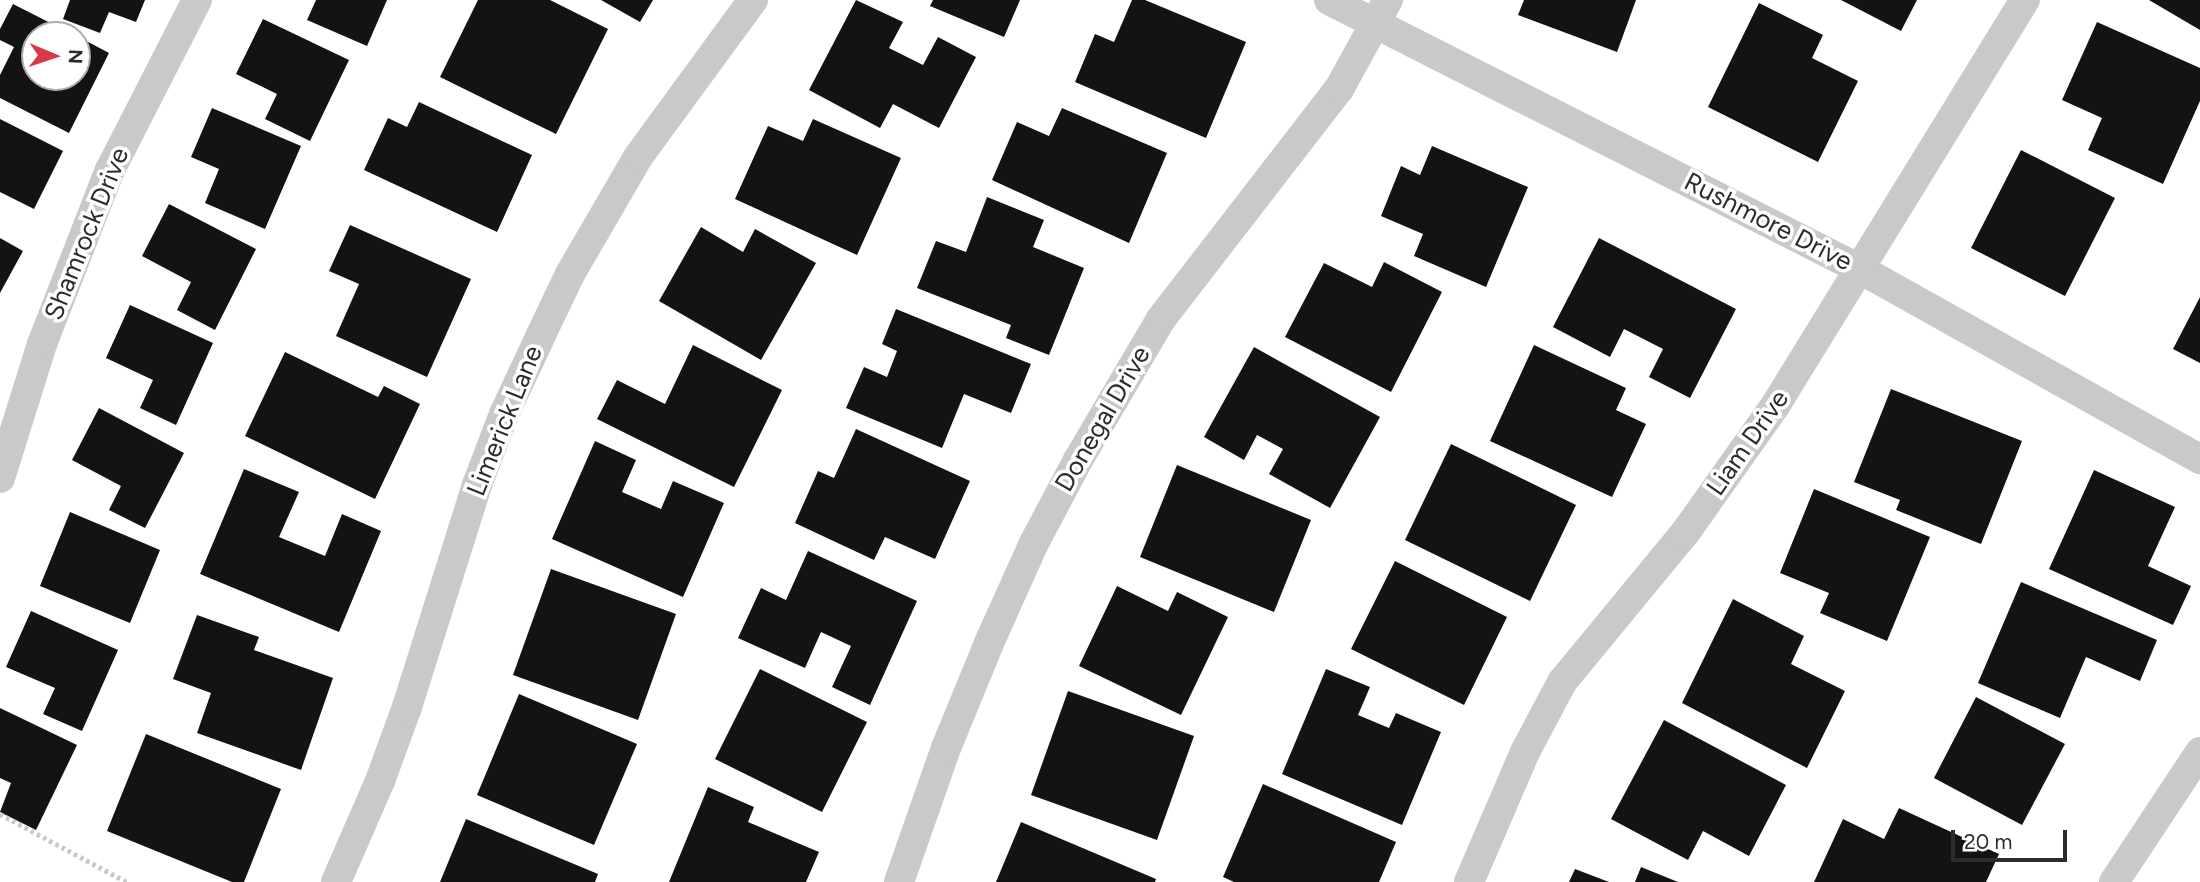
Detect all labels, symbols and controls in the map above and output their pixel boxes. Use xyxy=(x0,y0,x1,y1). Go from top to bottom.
north arrow xyxy=(21,21,91,91)
text: N xyxy=(64,49,87,64)
street label: Shamrock Drive xyxy=(38,143,136,325)
street label: Rushmore Drive xyxy=(1679,166,1857,278)
street label: Limerick Lane xyxy=(461,341,549,501)
street label: Donegal Drive xyxy=(1049,341,1157,497)
street label: Liam Drive xyxy=(1700,384,1796,502)
scale bar xyxy=(1955,816,2070,860)
text: 20 m xyxy=(1964,829,2012,854)

